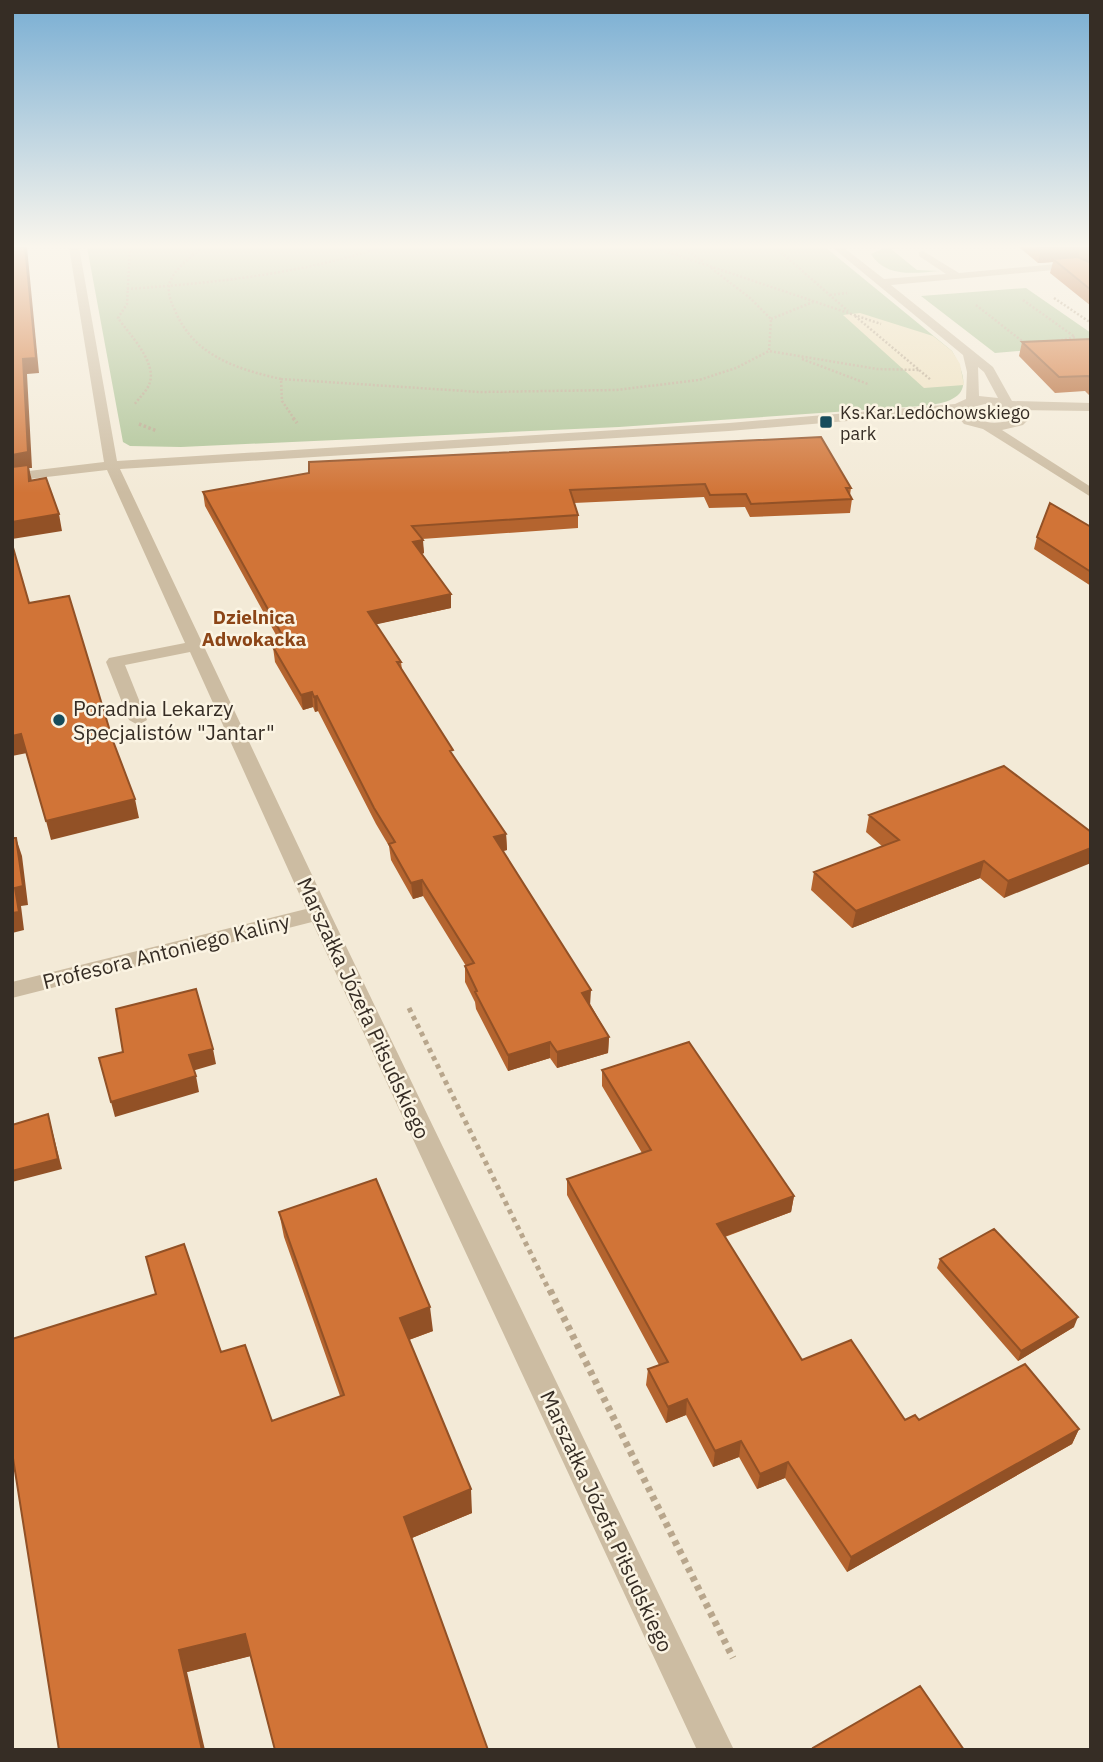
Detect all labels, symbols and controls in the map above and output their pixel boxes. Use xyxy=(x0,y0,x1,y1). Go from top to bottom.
place label: Ks.Kar.Ledóchowskiego park xyxy=(840,401,1030,445)
marker: Ks.Kar.Ledóchowskiego park xyxy=(818,414,834,430)
district label: Dzielnica Adwokacka xyxy=(202,605,306,651)
place label: Poradnia Lekarzy Specjalistów "Jantar" xyxy=(73,694,275,746)
marker: Poradnia Lekarzy Specjalistów "Jantar" xyxy=(51,712,67,728)
street label: Marszałka Józefa Piłsudskiego xyxy=(291,873,437,1143)
street label: Profesora Antoniego Kaliny xyxy=(39,907,293,995)
street label: Marszałka Józefa Piłsudskiego xyxy=(534,1386,680,1656)

